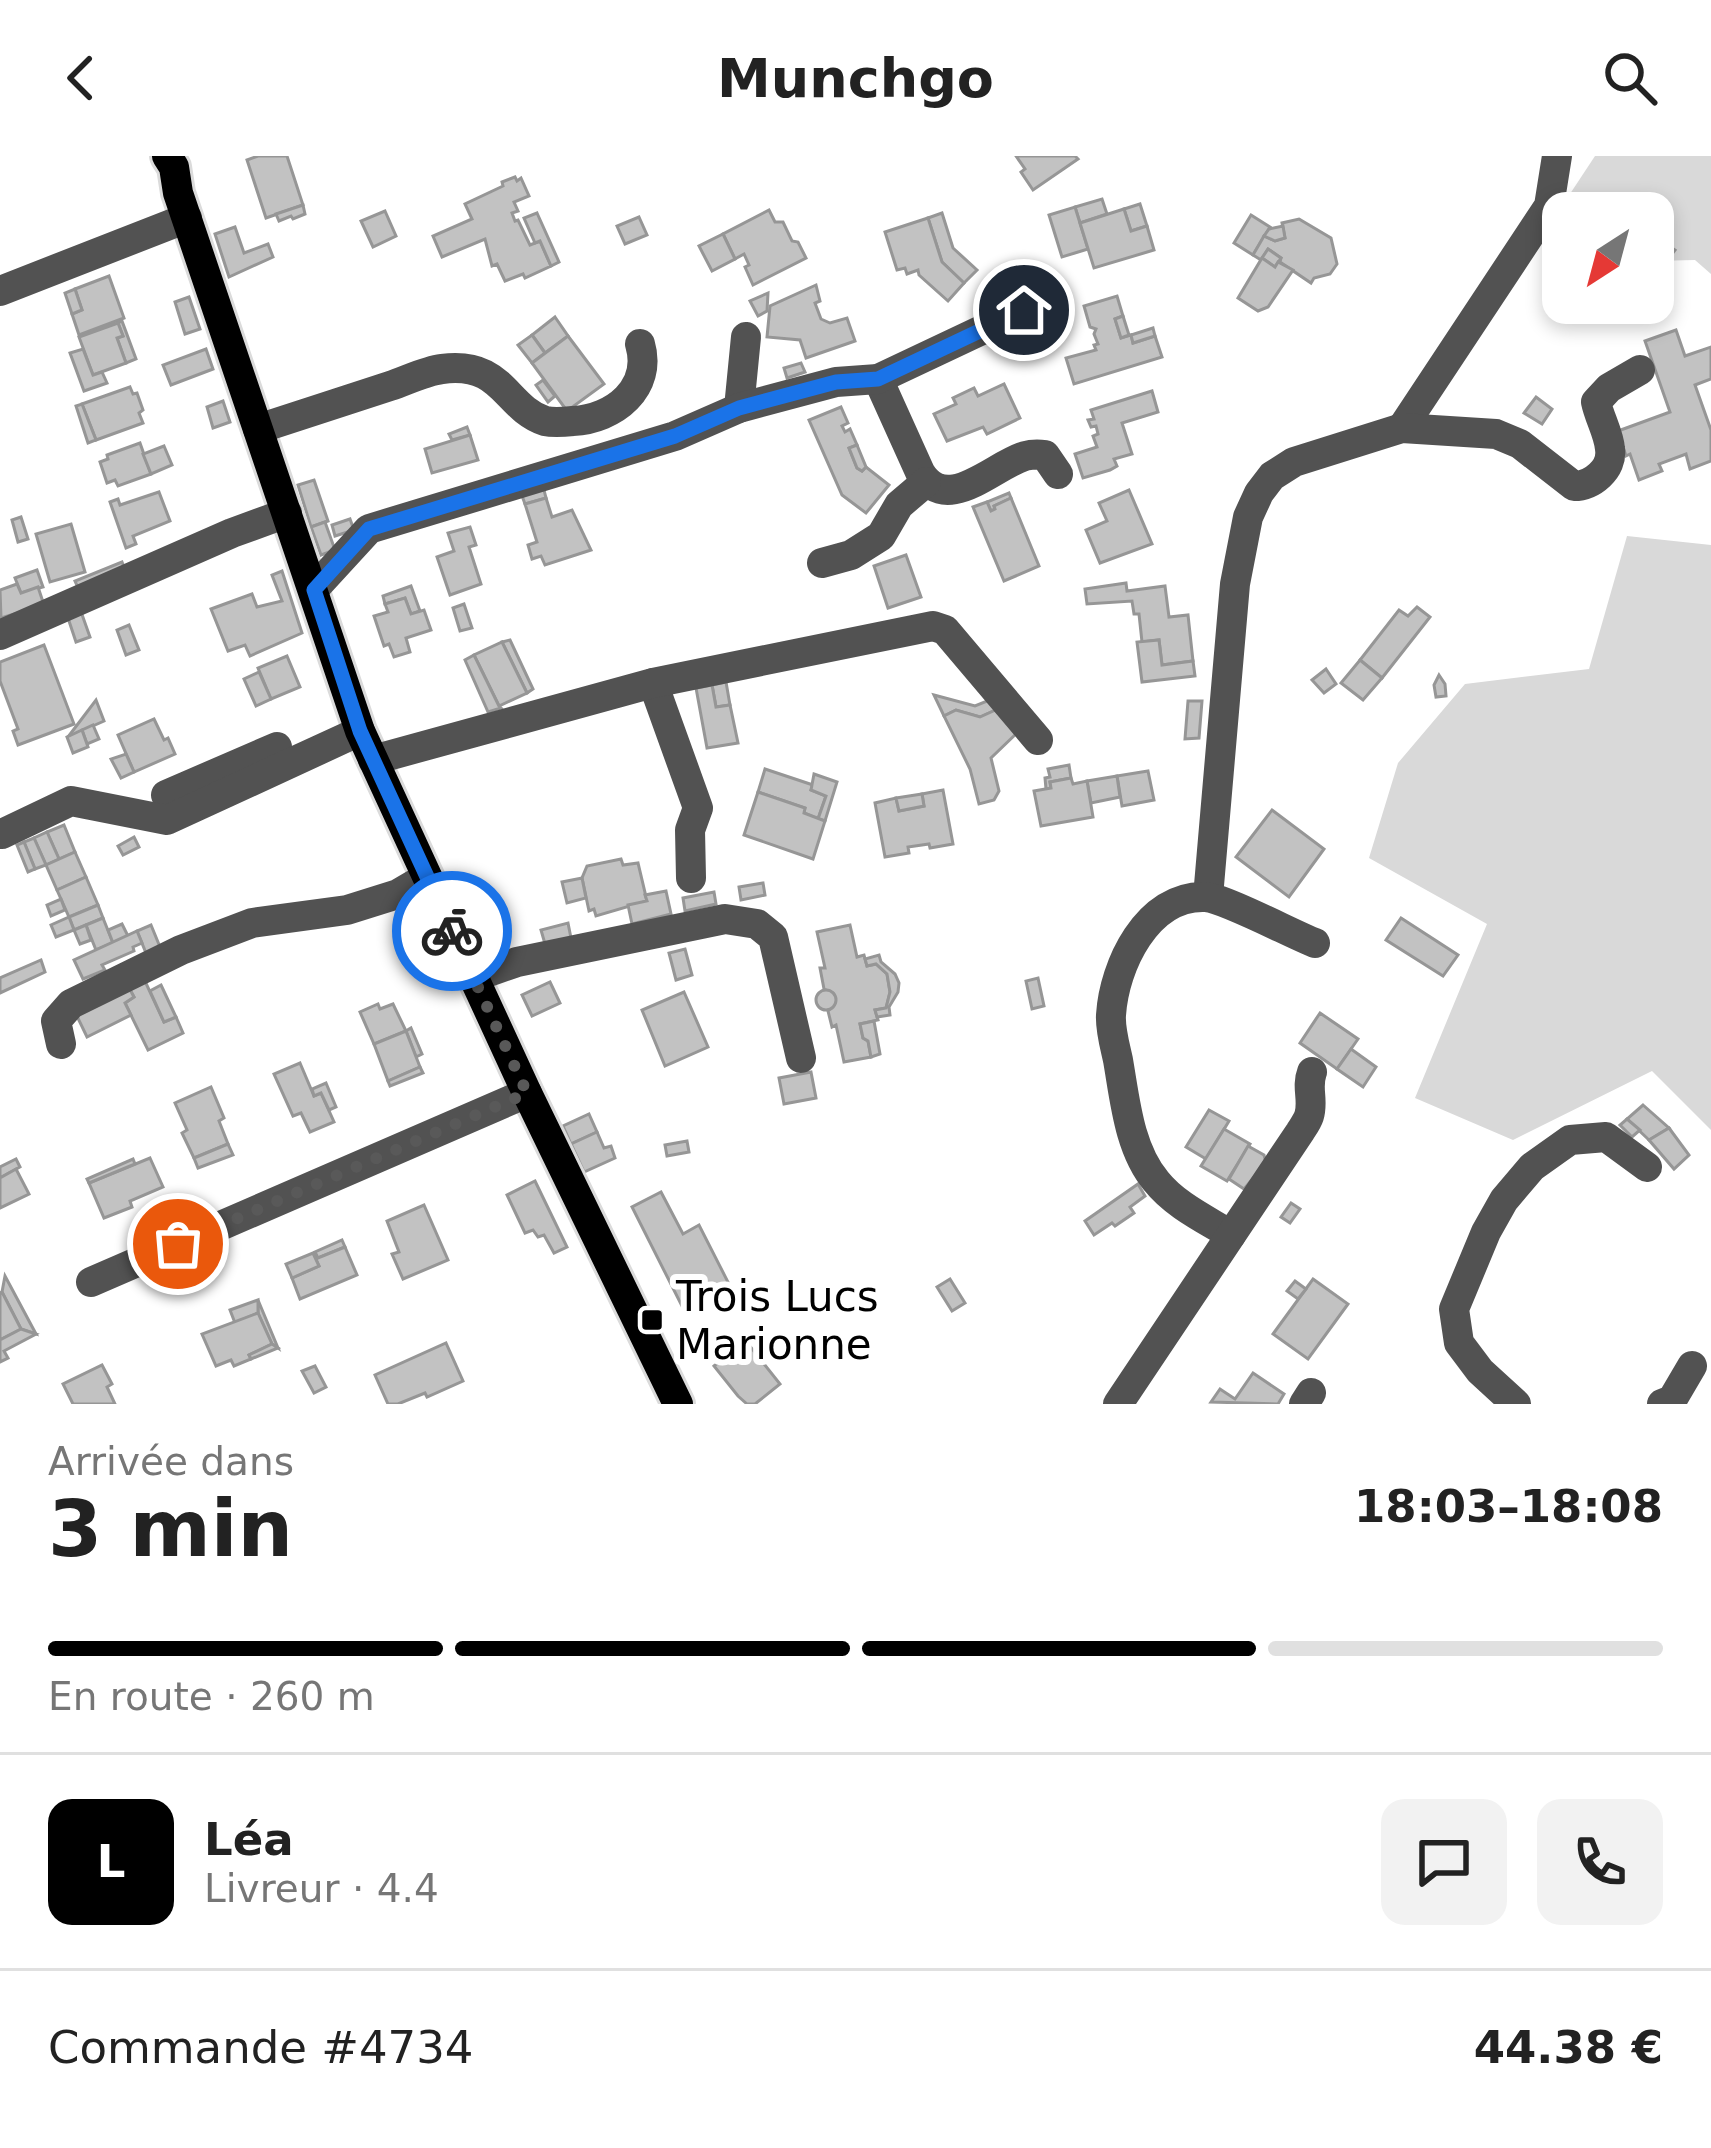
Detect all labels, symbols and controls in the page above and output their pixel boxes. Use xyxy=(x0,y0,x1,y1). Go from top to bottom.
icon: back xyxy=(48,45,114,111)
icon: search xyxy=(1597,45,1663,111)
text: Munchgo xyxy=(717,47,994,110)
north arrow xyxy=(1542,192,1674,324)
map controls xyxy=(1542,192,1674,324)
pin xyxy=(973,259,1075,361)
icon: home xyxy=(991,277,1057,343)
courier xyxy=(392,871,512,991)
icon: bike xyxy=(419,898,485,964)
pin xyxy=(127,1193,229,1295)
icon: bag xyxy=(145,1211,211,1277)
place label: Trois Lucs Marionne xyxy=(675,1272,879,1369)
marker: Trois Lucs Marionne xyxy=(639,1307,665,1333)
text: Arrivée dans xyxy=(48,1439,294,1484)
text: 18:03–18:08 xyxy=(1354,1480,1663,1533)
text: 3 min xyxy=(48,1484,293,1574)
text: En route · 260 m xyxy=(48,1674,375,1719)
button: chat xyxy=(1381,1799,1507,1925)
button: phone xyxy=(1537,1799,1663,1925)
text: Léa xyxy=(204,1813,294,1866)
text: L xyxy=(97,1835,125,1888)
text: Livreur · 4.4 xyxy=(204,1866,439,1911)
text: Commande #4734 xyxy=(48,2021,474,2074)
text: 44.38 € xyxy=(1474,2021,1663,2074)

